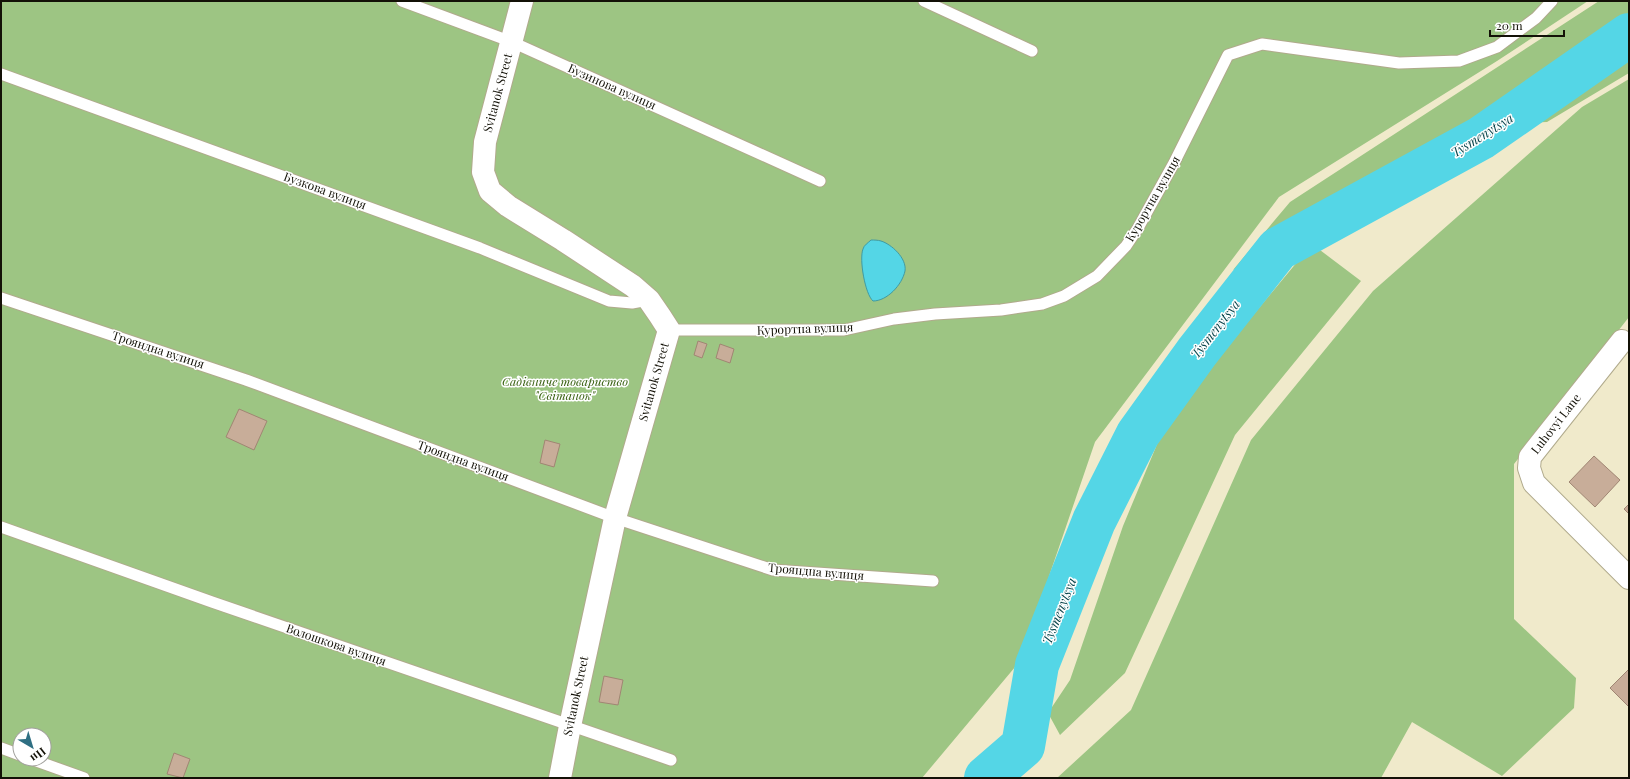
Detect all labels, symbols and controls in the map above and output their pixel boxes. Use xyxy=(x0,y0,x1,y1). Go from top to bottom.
scale bar xyxy=(1490,12,1564,38)
text: 20 m xyxy=(1496,17,1523,33)
street label: Svitanok Street xyxy=(479,51,515,134)
street label: Бузинова вулиця xyxy=(566,59,660,113)
water label: Tysmenytsya xyxy=(1447,109,1516,160)
street label: Курортна вулиця xyxy=(1121,152,1183,244)
street label: Бузкова вулиця xyxy=(282,168,369,213)
water label: Tysmenytsya xyxy=(1186,296,1243,362)
street label: Курортна вулиця xyxy=(756,318,854,338)
street label: Трояндна вулиця xyxy=(110,327,207,372)
street label: Svitanok Street xyxy=(634,340,672,423)
park label: Садівниче товариство "Світанок" xyxy=(502,373,628,403)
street label: Luhovyi Lane xyxy=(1527,390,1584,457)
street label: Трояндна вулиця xyxy=(415,436,512,484)
street label: Трояндна вулиця xyxy=(767,559,865,583)
water label: Tysmenytsya xyxy=(1037,575,1080,647)
street label: Волошкова вулиця xyxy=(284,619,389,669)
street label: Svitanok Street xyxy=(559,654,591,737)
north arrow xyxy=(12,727,52,767)
text: Пн xyxy=(28,744,49,766)

